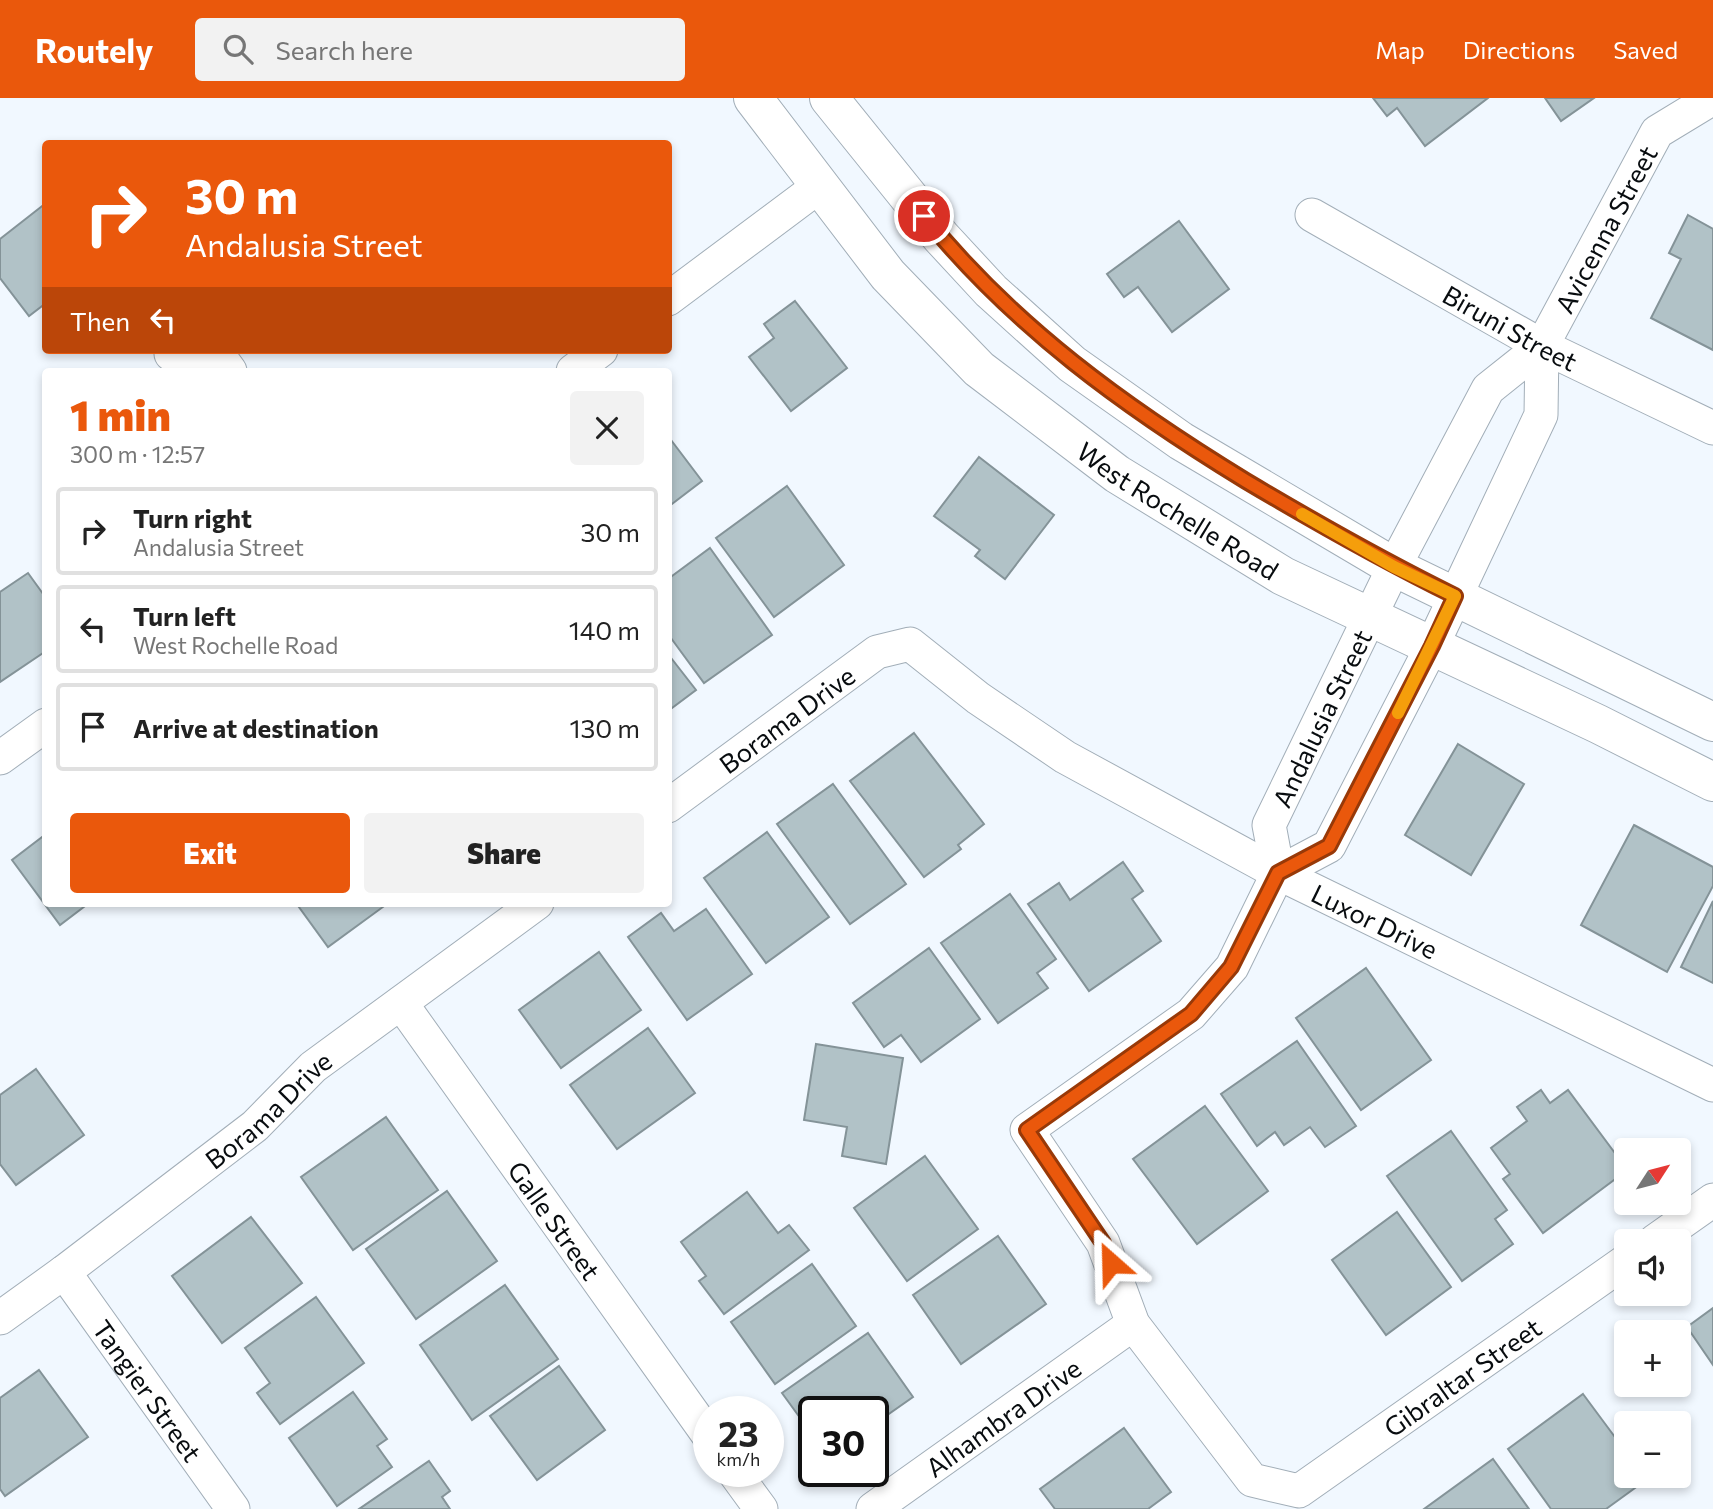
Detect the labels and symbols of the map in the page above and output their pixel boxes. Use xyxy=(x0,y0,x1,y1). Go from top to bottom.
street label: Avicenna Street xyxy=(1547,140,1663,318)
pin xyxy=(894,186,954,246)
street label: Biruni Street xyxy=(1438,278,1583,376)
street label: West Rochelle Road xyxy=(1072,434,1285,585)
street label: Andalusia Street xyxy=(1265,624,1377,812)
street label: Borama Drive xyxy=(713,659,860,779)
street label: Luxor Drive xyxy=(1307,876,1443,964)
street label: Borama Drive xyxy=(198,1044,337,1174)
north arrow xyxy=(1614,1138,1690,1214)
street label: Galle Street xyxy=(503,1154,608,1285)
position arrow xyxy=(1074,1226,1148,1300)
street label: Gibraltar Street xyxy=(1377,1311,1546,1442)
street label: Tangier Street xyxy=(87,1313,209,1467)
street label: Alhambra Drive xyxy=(919,1351,1086,1482)
speed limit sign: 30 xyxy=(798,1396,889,1487)

